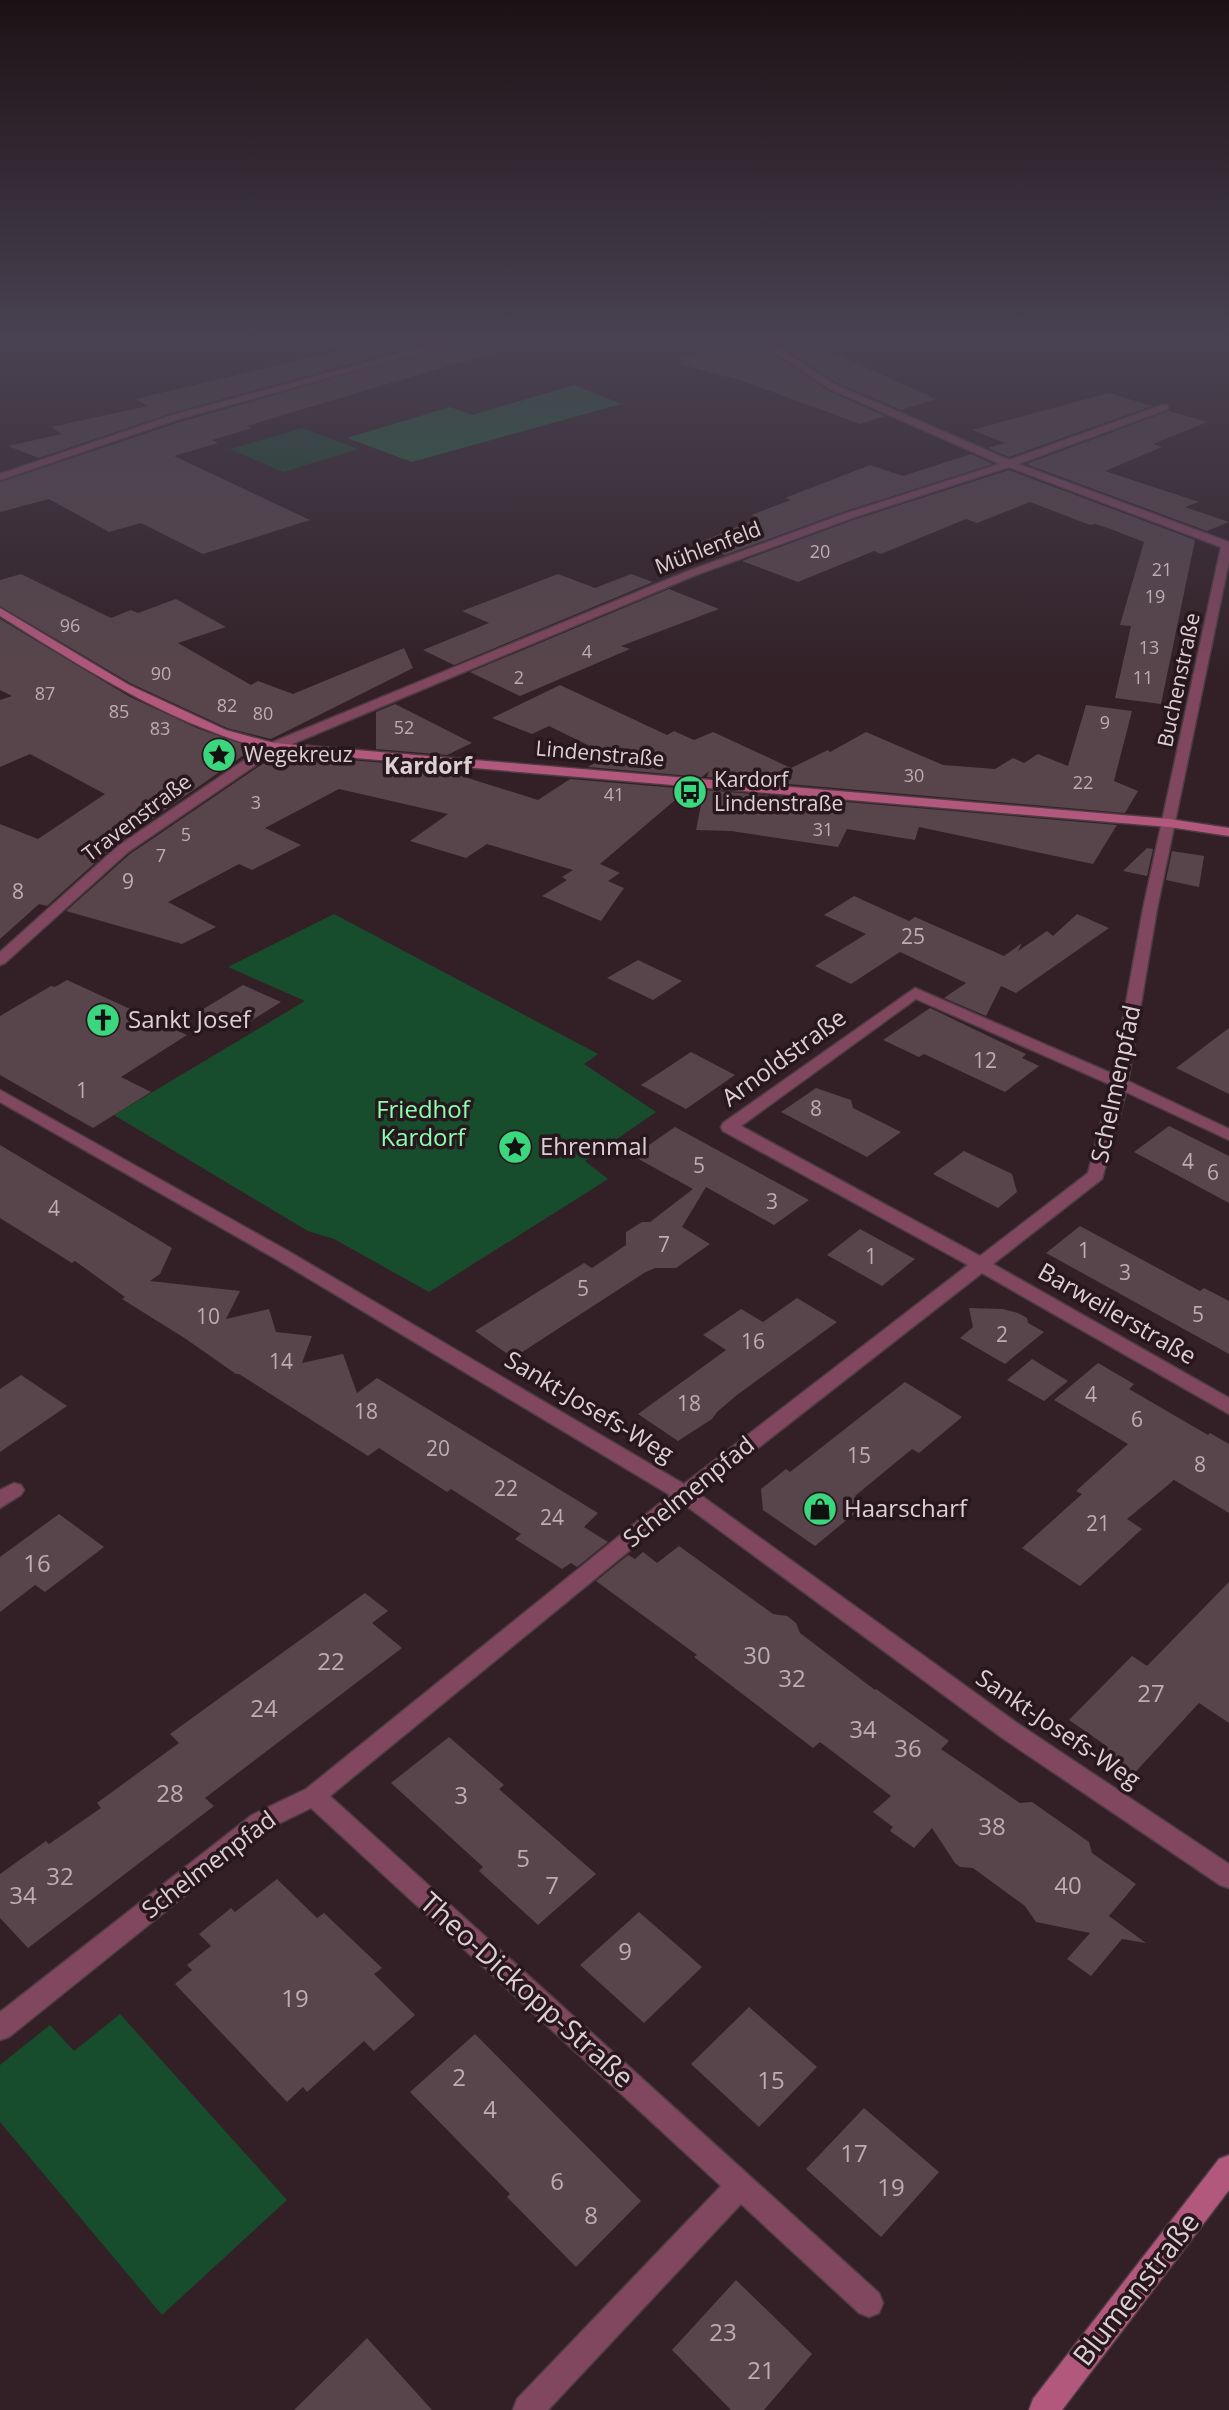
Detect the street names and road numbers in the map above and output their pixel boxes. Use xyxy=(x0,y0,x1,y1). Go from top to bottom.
street label: Mühlenfeld xyxy=(651,514,765,580)
street label: Buchenstraße xyxy=(1150,610,1206,750)
street label: Lindenstraße xyxy=(534,733,666,773)
street label: Travenstraße xyxy=(76,767,197,867)
street label: Arnoldstraße xyxy=(714,1000,852,1113)
street label: Schelmenpfad xyxy=(1082,1002,1147,1165)
street label: Barweilerstraße xyxy=(1033,1254,1203,1371)
street label: Sankt-Josefs-Weg xyxy=(499,1342,680,1469)
street label: Schelmenpfad xyxy=(615,1428,761,1554)
street label: Sankt-Josefs-Weg xyxy=(970,1660,1148,1795)
street label: Schelmenpfad xyxy=(134,1802,282,1925)
street label: Theo-Dickopp-Straße xyxy=(413,1883,643,2095)
street label: Blumenstraße xyxy=(1063,2204,1207,2373)

